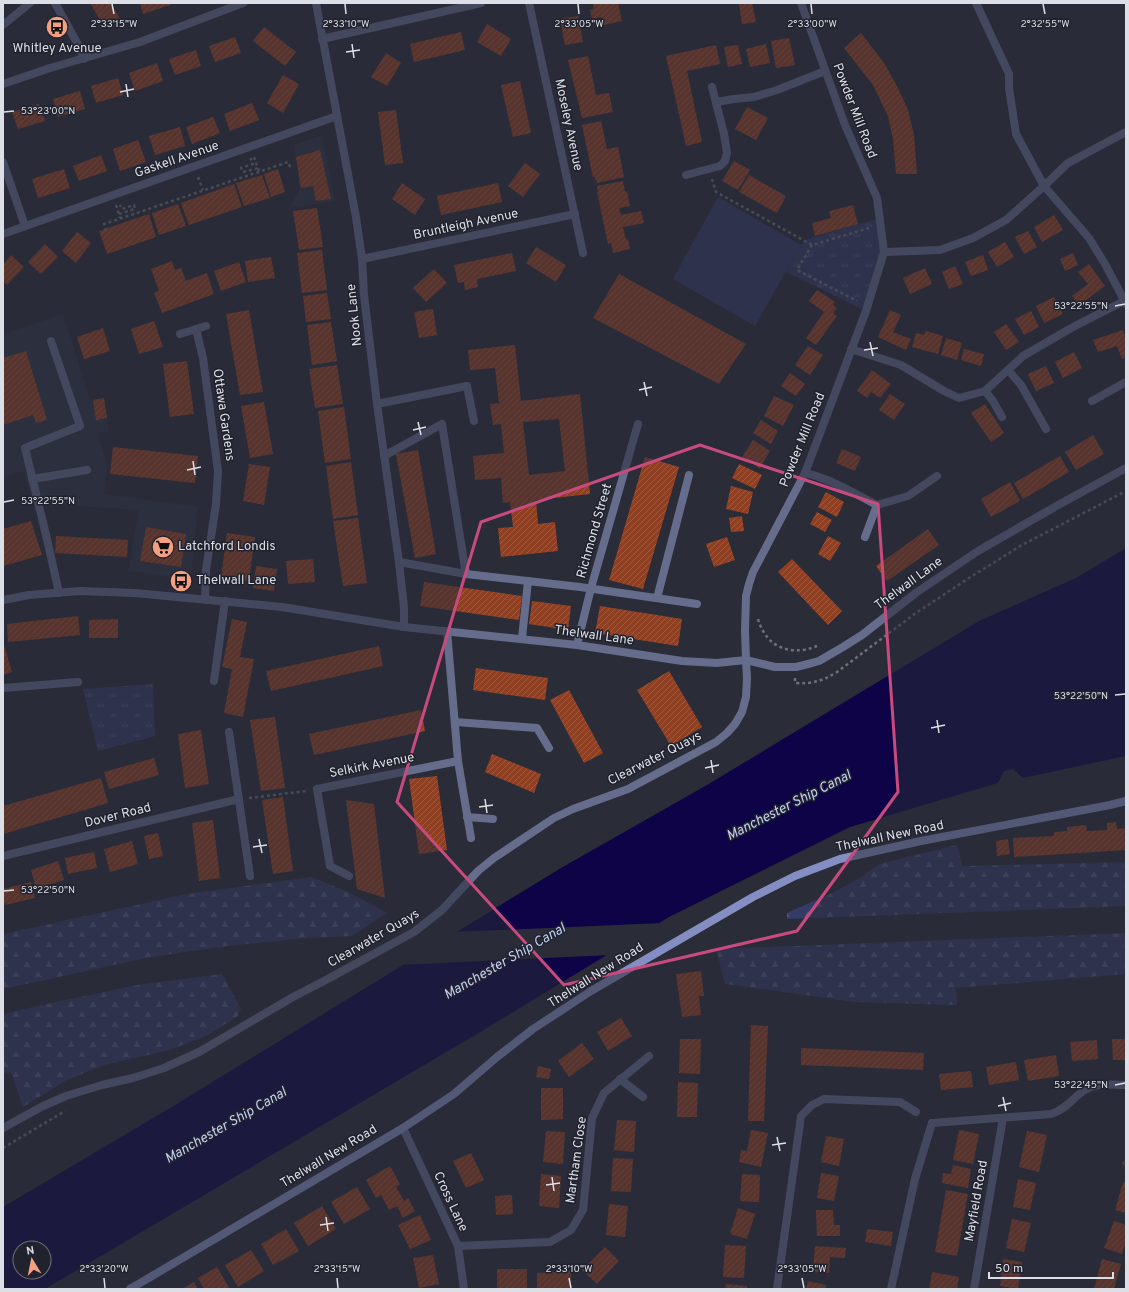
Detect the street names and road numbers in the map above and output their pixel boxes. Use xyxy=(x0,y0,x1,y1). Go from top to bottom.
street label: Powder Mill Road xyxy=(828,61,880,161)
street label: Moseley Avenue xyxy=(550,78,586,172)
street label: Gaskell Avenue xyxy=(133,138,221,182)
street label: Bruntleigh Avenue xyxy=(412,206,520,244)
street label: Nook Lane xyxy=(344,283,366,347)
street label: Ottawa Gardens xyxy=(209,368,237,462)
street label: Powder Mill Road xyxy=(777,390,829,490)
street label: Richmond Street xyxy=(574,482,616,580)
street label: Thelwall Lane xyxy=(872,554,946,614)
street label: Thelwall Lane xyxy=(553,623,635,649)
street label: Clearwater Quays xyxy=(605,728,705,790)
street label: Selkirk Avenue xyxy=(328,750,416,782)
street label: Dover Road xyxy=(83,800,153,832)
street label: Thelwall New Road xyxy=(835,818,945,856)
street label: Clearwater Quays xyxy=(325,906,423,972)
street label: Thelwall New Road xyxy=(545,940,647,1012)
street label: Martham Close xyxy=(563,1116,591,1204)
street label: Thelwall New Road xyxy=(278,1122,380,1192)
street label: Mayfield Road xyxy=(962,1159,992,1243)
street label: Cross Lane xyxy=(429,1169,471,1235)

